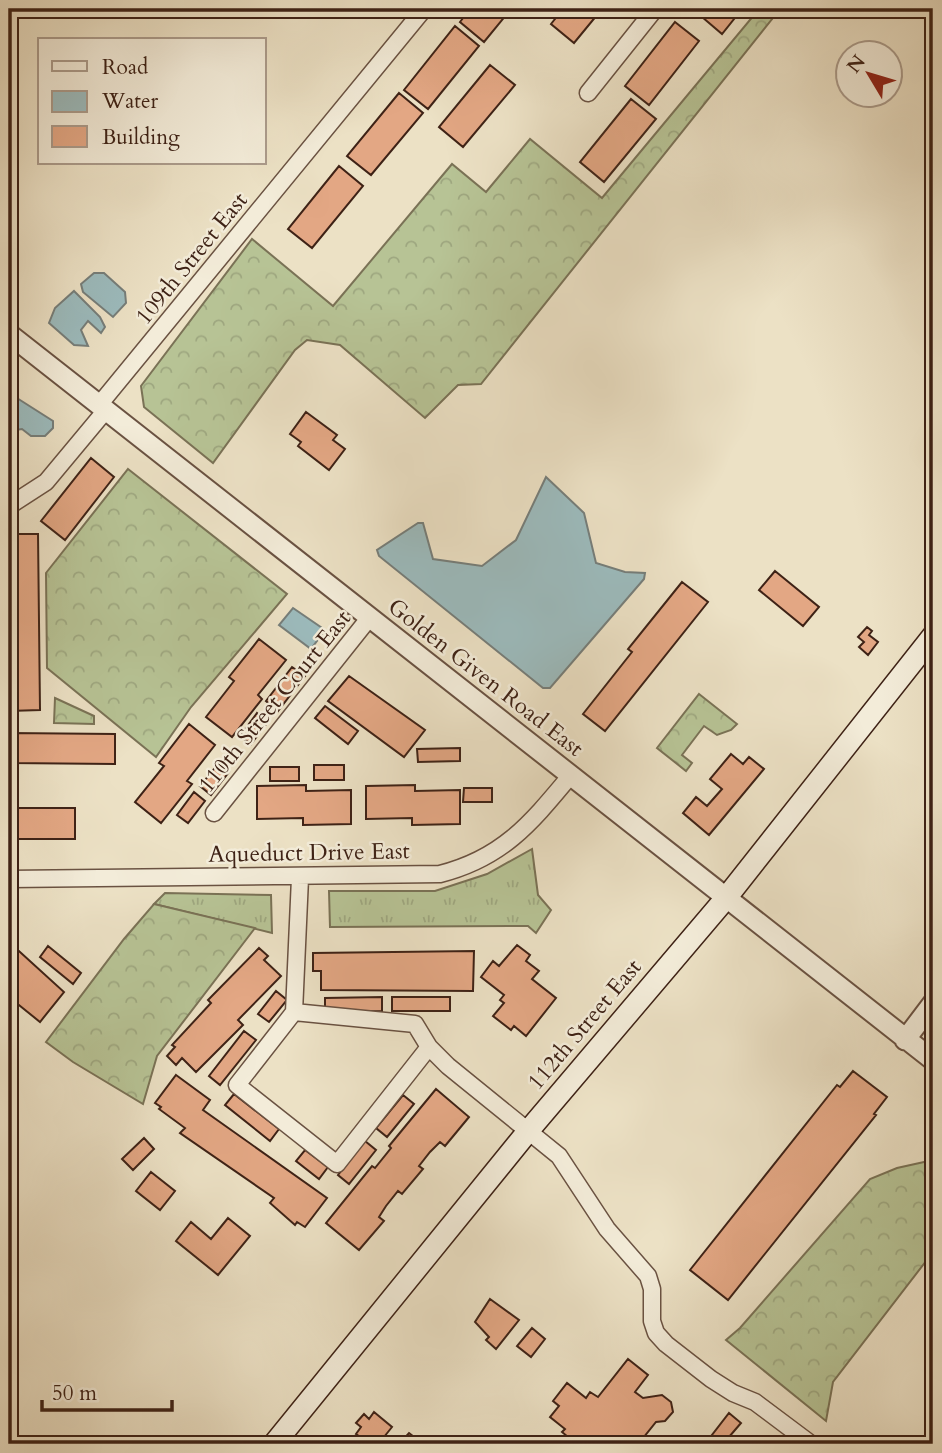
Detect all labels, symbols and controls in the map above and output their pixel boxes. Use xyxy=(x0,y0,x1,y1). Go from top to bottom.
legend xyxy=(38,38,266,164)
north arrow xyxy=(834,38,904,108)
text: N xyxy=(841,49,872,79)
text: Road xyxy=(102,53,148,82)
text: Water xyxy=(101,87,158,116)
text: Building xyxy=(102,123,180,152)
street label: 109th Street East xyxy=(128,186,254,331)
street label: Golden Given Road East xyxy=(381,591,590,764)
street label: 110th Street Court East xyxy=(191,604,358,799)
street label: Aqueduct Drive East xyxy=(208,835,410,870)
street label: 112th Street East xyxy=(520,952,648,1096)
scale bar xyxy=(42,1369,172,1413)
text: 50 m xyxy=(52,1379,97,1408)

